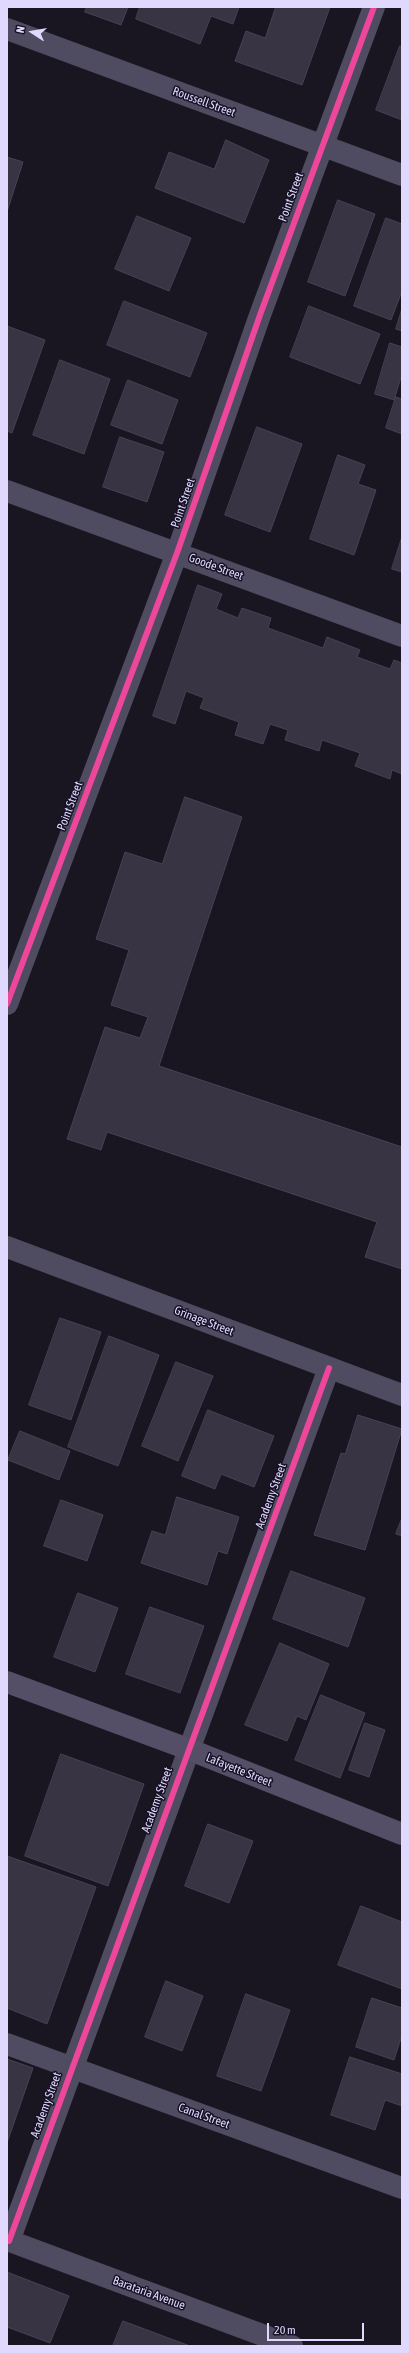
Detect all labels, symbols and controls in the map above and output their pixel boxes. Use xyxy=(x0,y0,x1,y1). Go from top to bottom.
north arrow xyxy=(12,12,52,52)
text: N xyxy=(14,25,27,34)
street label: Roussell Street xyxy=(171,84,237,120)
street label: Point Street xyxy=(275,170,307,224)
street label: Point Street xyxy=(168,476,198,530)
street label: Goode Street xyxy=(187,551,245,583)
street label: Point Street xyxy=(54,779,86,833)
street label: Grinage Street xyxy=(172,1303,236,1339)
street label: Academy Street xyxy=(253,1461,289,1531)
street label: Lafayette Street xyxy=(204,1750,274,1790)
street label: Academy Street xyxy=(139,1765,175,1835)
street label: Academy Street xyxy=(28,2070,64,2140)
street label: Canal Street xyxy=(176,2100,232,2132)
street label: Barataria Avenue xyxy=(111,2273,187,2313)
scale bar xyxy=(269,2315,366,2341)
text: 20 m xyxy=(274,2323,296,2337)

